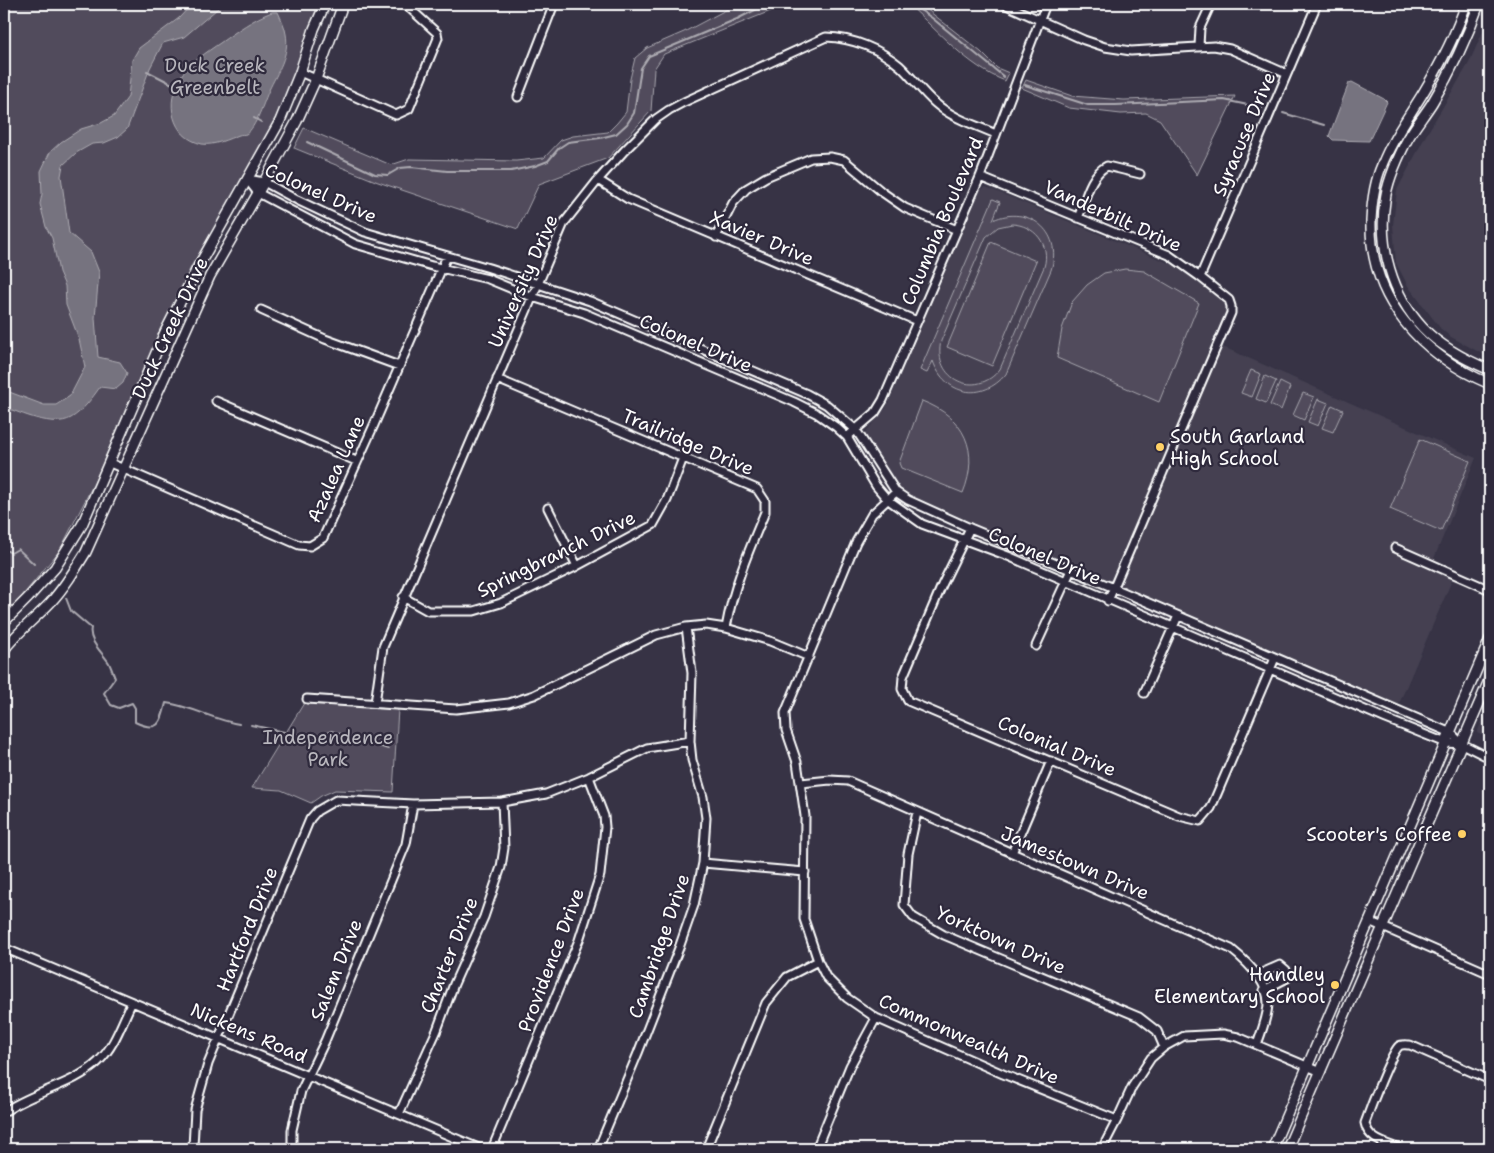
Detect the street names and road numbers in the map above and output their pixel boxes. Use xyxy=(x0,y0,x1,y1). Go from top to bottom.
street label: Syracuse Drive xyxy=(1207,68,1281,200)
street label: Columbia Boulevard xyxy=(895,133,989,309)
street label: Colonel Drive xyxy=(261,157,381,229)
street label: Vanderbilt Drive xyxy=(1040,174,1186,258)
street label: Xavier Drive xyxy=(706,205,818,271)
street label: University Drive xyxy=(482,210,564,352)
street label: Duck Creek Drive xyxy=(126,253,214,403)
street label: Colonel Drive xyxy=(636,308,756,378)
street label: Trailridge Drive xyxy=(618,403,758,481)
street label: Azalea Lane xyxy=(301,412,371,526)
street label: Springbranch Drive xyxy=(473,505,639,603)
street label: Colonel Drive xyxy=(985,521,1105,591)
street label: Colonial Drive xyxy=(994,710,1120,782)
street label: Jamestown Drive xyxy=(997,820,1153,906)
street label: Hartford Drive xyxy=(211,863,283,995)
street label: Cambridge Drive xyxy=(623,870,695,1022)
street label: Providence Drive xyxy=(512,884,590,1036)
street label: Charter Drive xyxy=(414,893,484,1017)
street label: Yorktown Drive xyxy=(932,900,1070,980)
street label: Salem Drive xyxy=(304,915,368,1025)
street label: Commonwealth Drive xyxy=(875,988,1063,1090)
street label: Nickens Road xyxy=(187,997,311,1069)

